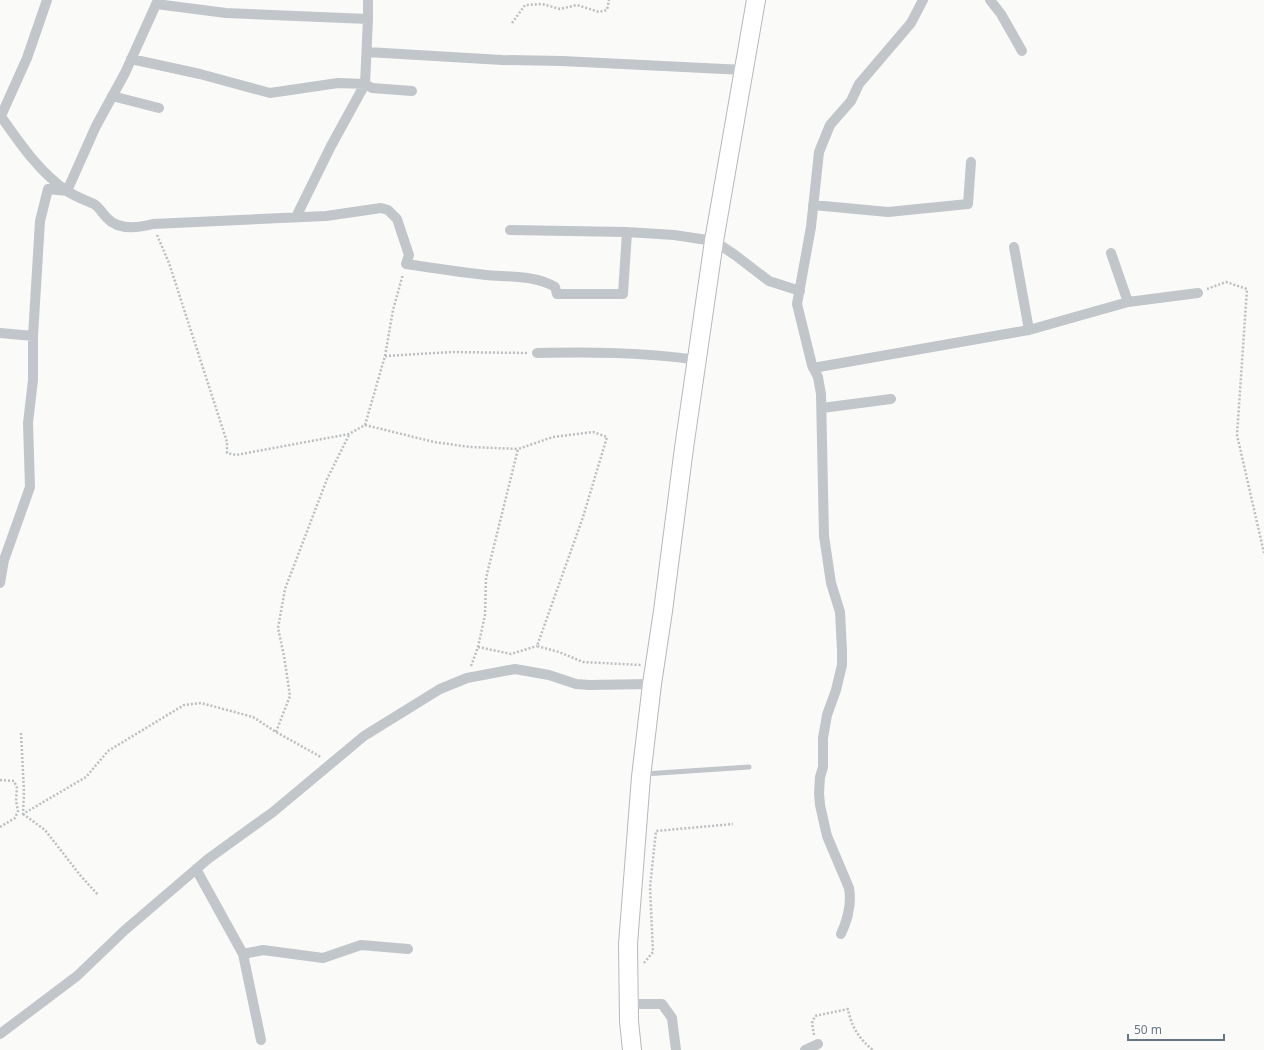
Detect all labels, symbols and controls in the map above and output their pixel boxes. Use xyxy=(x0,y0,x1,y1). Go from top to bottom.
scale bar xyxy=(1128,1016,1224,1042)
text: 50 m xyxy=(1134,1021,1162,1038)

